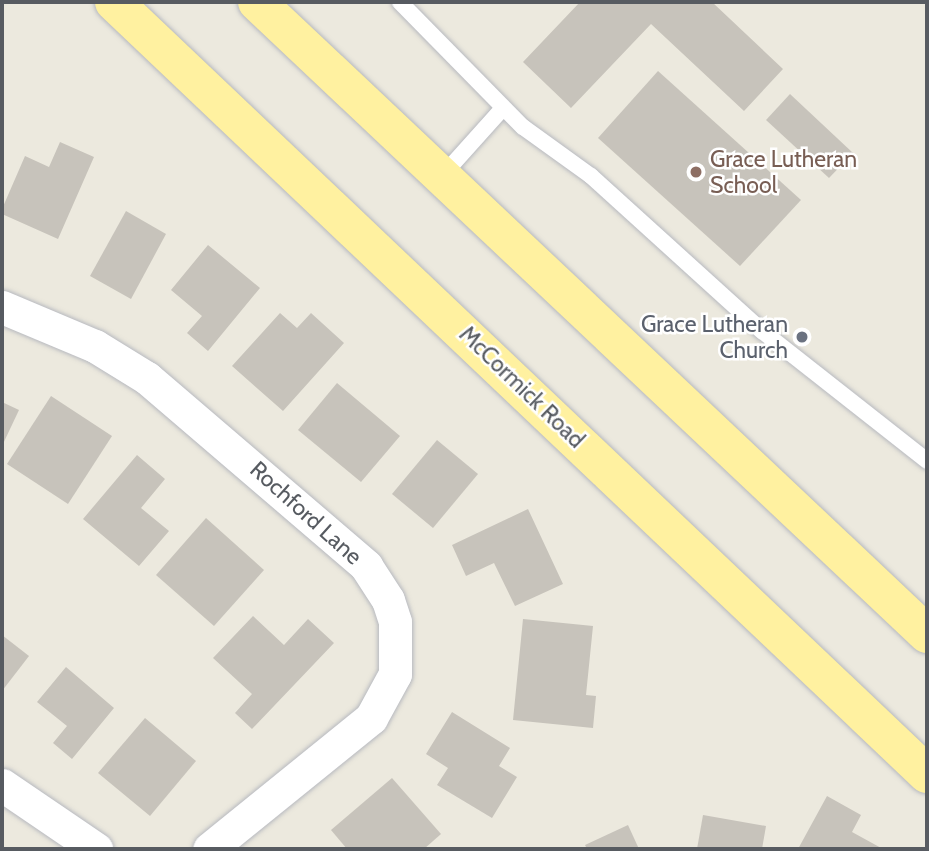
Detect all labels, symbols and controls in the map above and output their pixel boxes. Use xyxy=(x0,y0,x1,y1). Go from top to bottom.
place label: Grace Lutheran School xyxy=(710,145,857,199)
marker: Grace Lutheran School xyxy=(688,164,704,180)
place label: Grace Lutheran Church xyxy=(641,310,788,364)
street label: McCormick Road xyxy=(454,320,590,454)
marker: Grace Lutheran Church xyxy=(794,329,810,345)
street label: Rochford Lane xyxy=(244,456,368,570)

